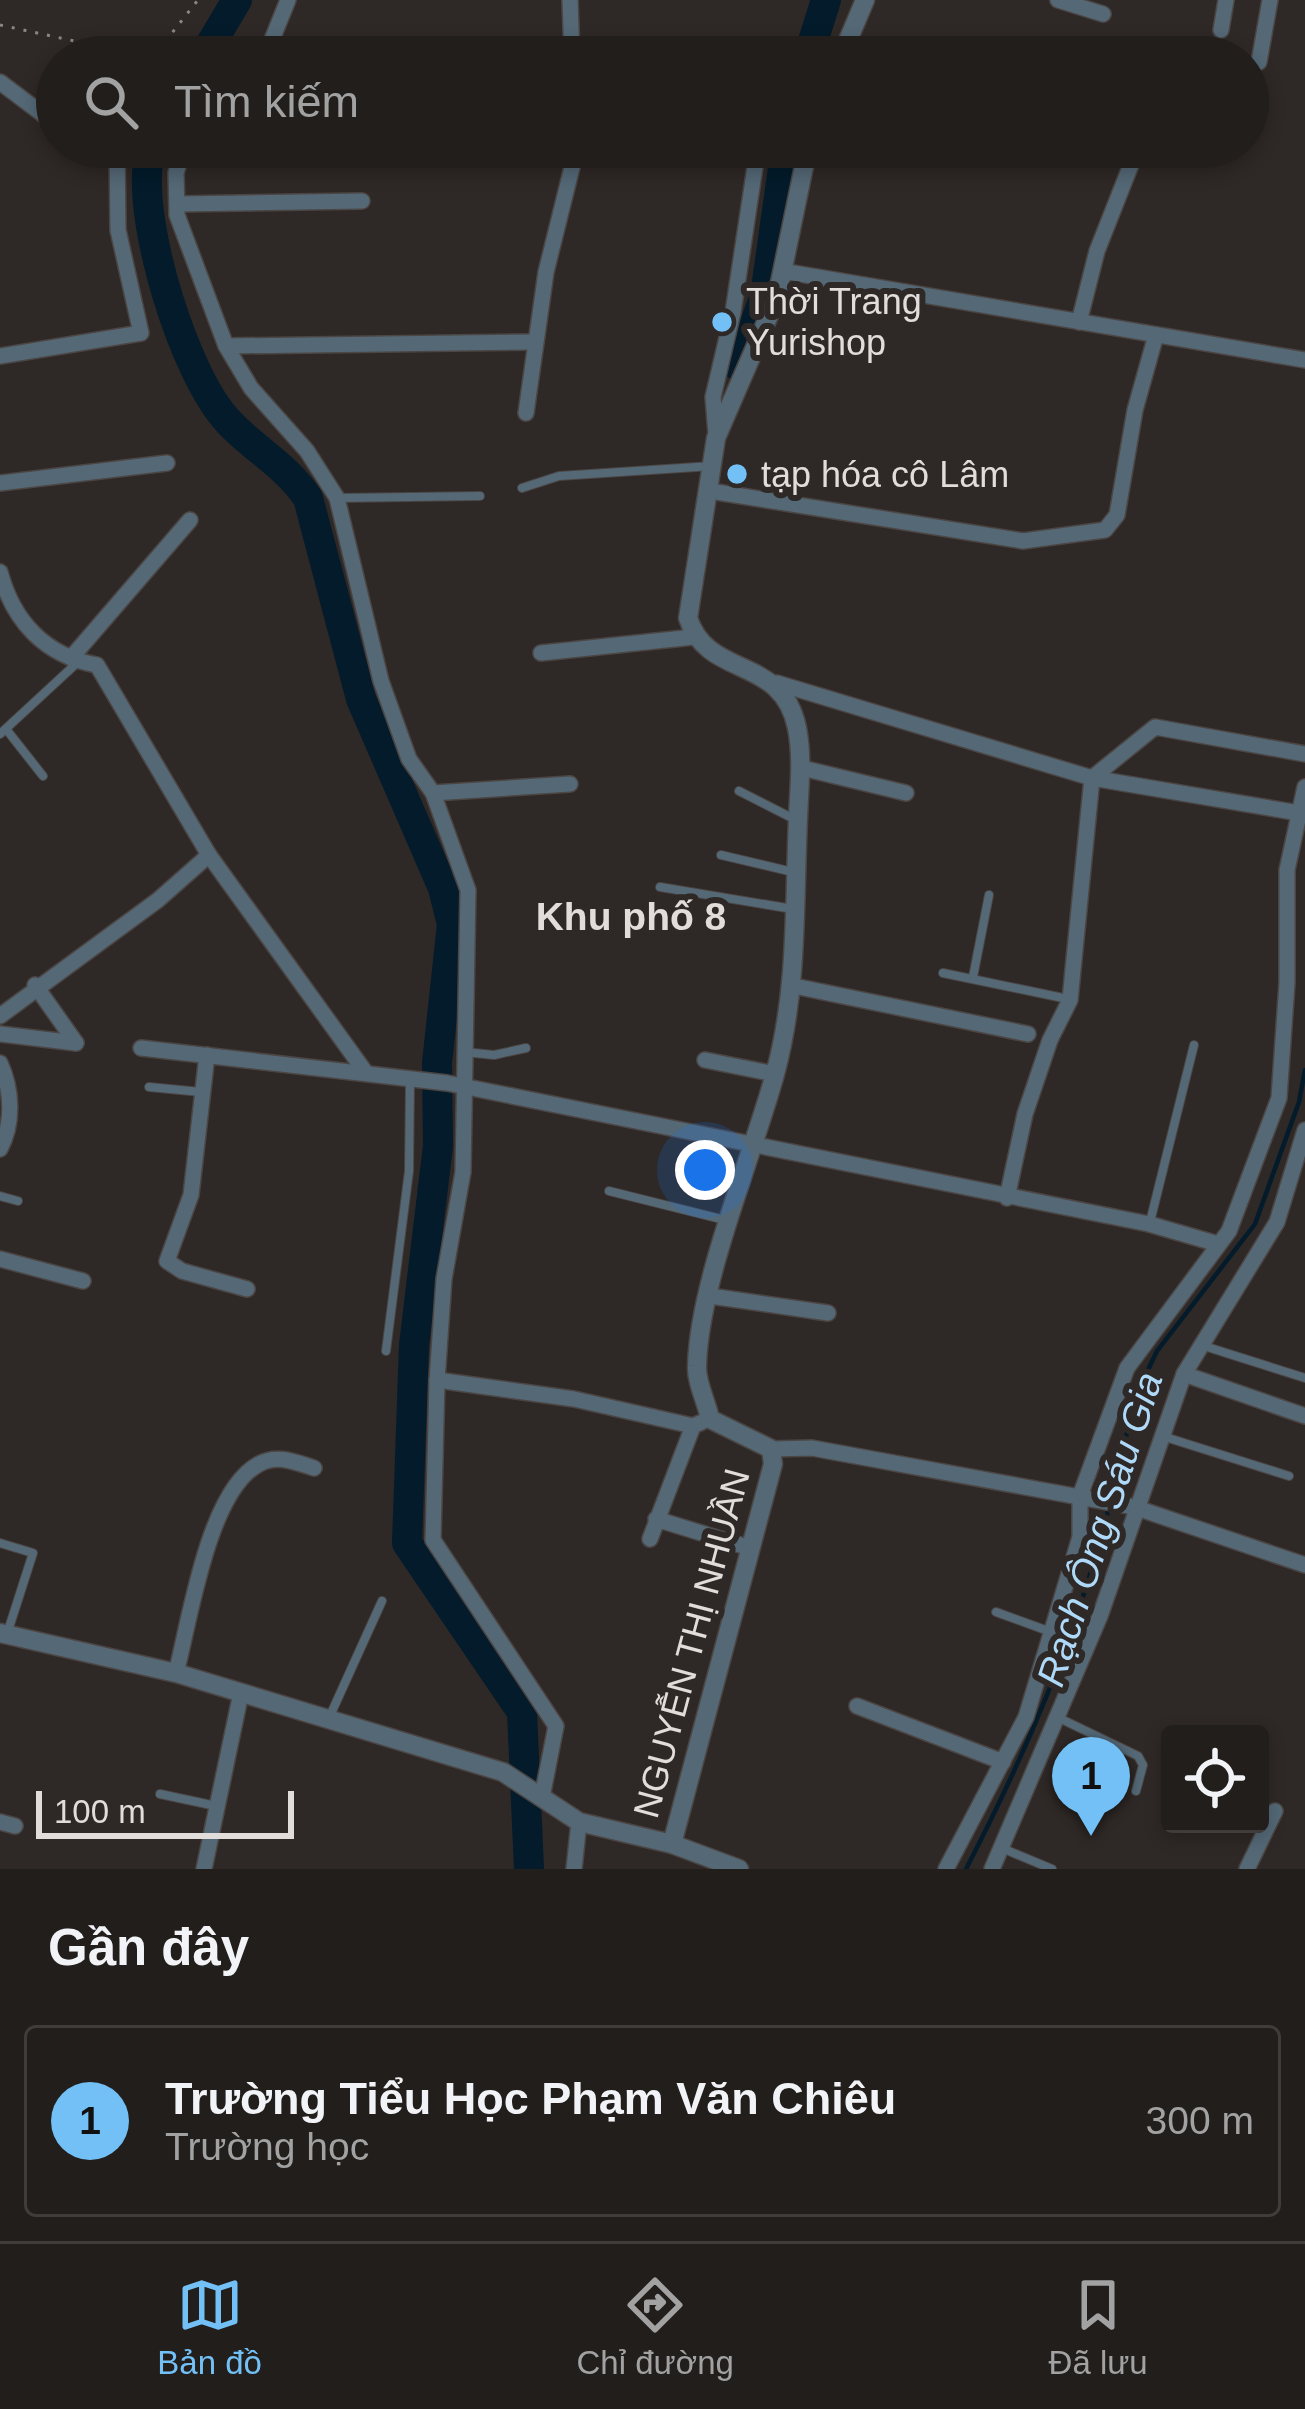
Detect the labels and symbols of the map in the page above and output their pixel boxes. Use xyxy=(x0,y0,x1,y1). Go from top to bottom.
place label: Thời Trang Yurishop xyxy=(746,281,922,363)
marker: Thời Trang Yurishop xyxy=(709,309,735,335)
place label: tạp hóa cô Lâm xyxy=(761,454,1009,495)
marker: tạp hóa cô Lâm xyxy=(724,461,750,487)
district label: Khu phố 8 xyxy=(536,895,726,938)
your location xyxy=(675,1140,735,1200)
water label: Rạch Ông Sáu Gia xyxy=(1028,1367,1171,1691)
street label: NGUYỄN THỊ NHUẦN xyxy=(624,1464,758,1822)
pin: 1 xyxy=(1052,1737,1130,1836)
scale bar xyxy=(36,1785,294,1838)

